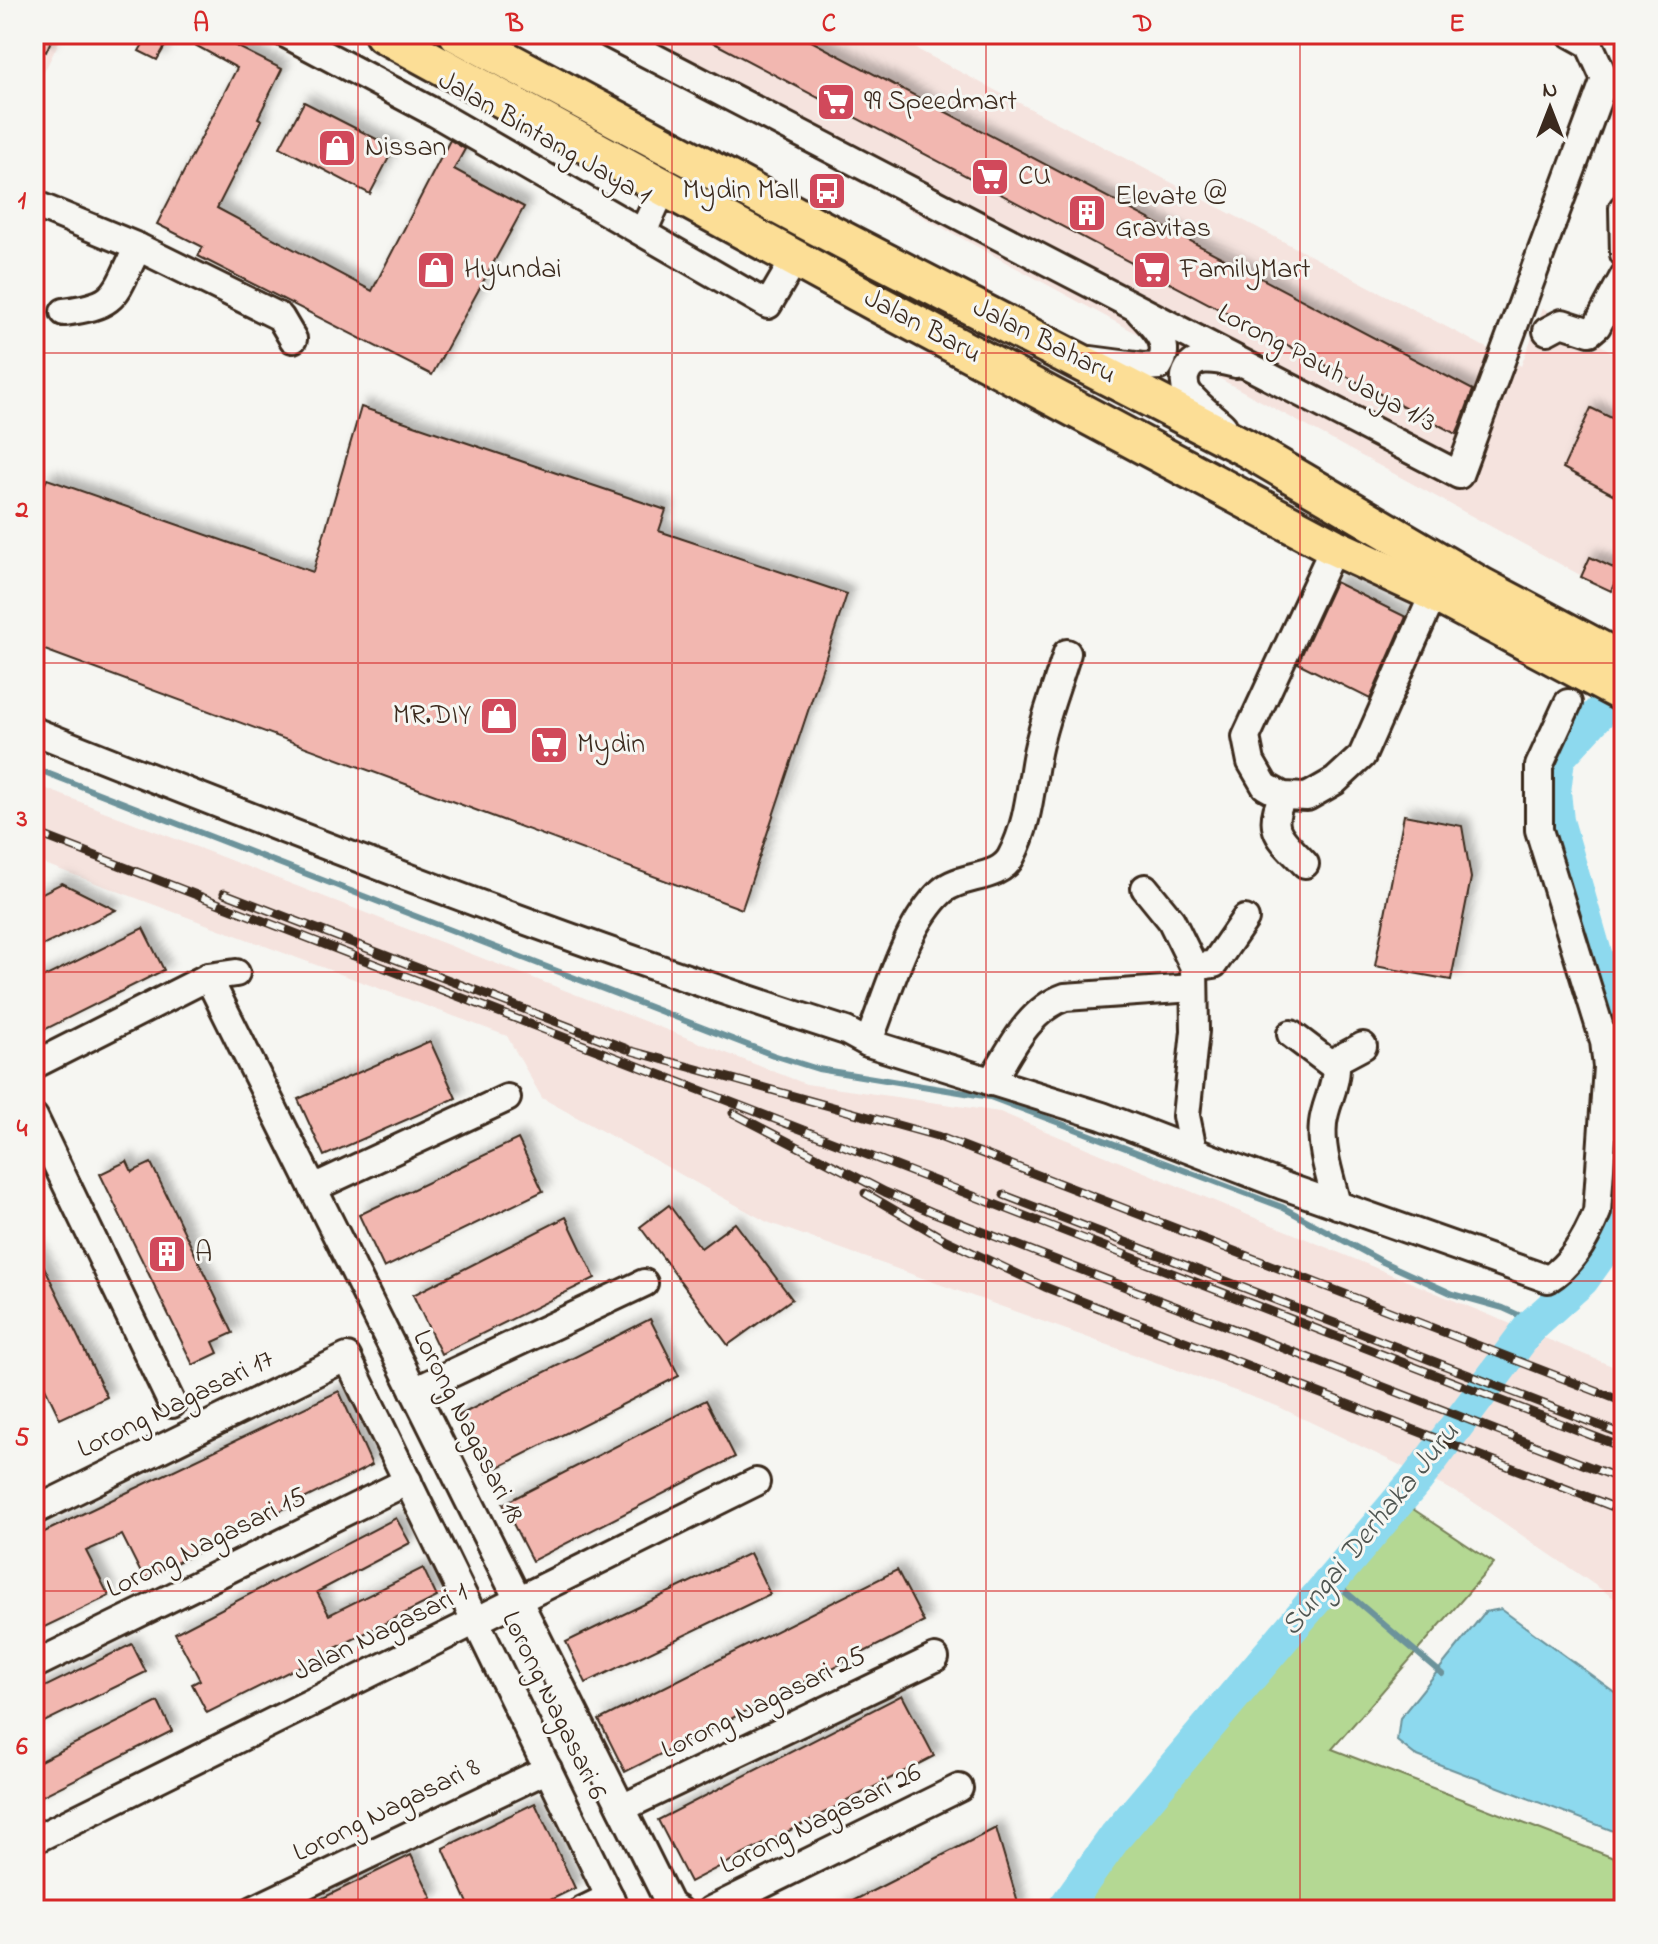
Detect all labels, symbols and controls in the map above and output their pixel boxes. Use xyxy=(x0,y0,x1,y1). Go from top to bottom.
text: A xyxy=(193,6,209,44)
text: B xyxy=(505,6,524,44)
text: C xyxy=(822,6,836,44)
text: D xyxy=(1132,6,1153,44)
text: E xyxy=(1449,6,1465,44)
street label: Jalan Bintang Jaya 1 xyxy=(430,61,658,217)
north arrow xyxy=(1510,68,1590,148)
text: N xyxy=(1543,75,1557,107)
supermarket icon: 99 Speedmart xyxy=(815,81,857,123)
place label: 99 Speedmart xyxy=(864,82,1017,123)
shop icon: Nissan xyxy=(316,127,358,169)
place label: Nissan xyxy=(365,128,446,169)
supermarket icon: CU xyxy=(969,156,1011,198)
place label: CU xyxy=(1018,157,1051,198)
bus stop icon: Mydin Mall xyxy=(806,170,848,212)
place label: Mydin Mall xyxy=(682,171,799,212)
place label: Elevate @ Gravitas xyxy=(1115,177,1227,250)
text: 1 xyxy=(18,183,27,221)
building icon: Elevate @ Gravitas xyxy=(1066,192,1108,234)
shop icon: Hyundai xyxy=(415,249,457,291)
supermarket icon: FamilyMart xyxy=(1131,249,1173,291)
place label: Hyundai xyxy=(464,250,561,291)
place label: FamilyMart xyxy=(1179,250,1311,291)
street label: Jalan Baru xyxy=(856,279,988,375)
street label: Jalan Baharu xyxy=(965,288,1123,396)
street label: Lorong Pauh Jaya 1/3 xyxy=(1209,294,1443,444)
text: 2 xyxy=(15,492,29,530)
shop icon: MR.DIY xyxy=(478,695,520,737)
place label: MR.DIY xyxy=(393,696,471,737)
supermarket icon: Mydin xyxy=(528,724,570,766)
place label: Mydin xyxy=(577,725,645,766)
text: 3 xyxy=(16,801,28,839)
text: 4 xyxy=(17,1111,28,1149)
building icon: A xyxy=(146,1233,188,1275)
place label: A xyxy=(195,1234,212,1275)
street label: Lorong Nagasari 18 xyxy=(400,1323,534,1531)
street label: Lorong Nagasari 17 xyxy=(71,1340,281,1470)
water label: Sungai Derhaka Juru xyxy=(1271,1414,1471,1646)
text: 5 xyxy=(15,1420,30,1458)
street label: Lorong Nagasari 15 xyxy=(100,1478,314,1610)
street label: Jalan Nagasari 1 xyxy=(287,1573,476,1693)
street label: Lorong Nagasari 6 xyxy=(489,1605,617,1807)
street label: Lorong Nagasari 25 xyxy=(655,1637,873,1771)
text: 6 xyxy=(16,1729,28,1767)
street label: Lorong Nagasari 8 xyxy=(286,1748,488,1874)
street label: Lorong Nagasari 26 xyxy=(713,1753,929,1887)

